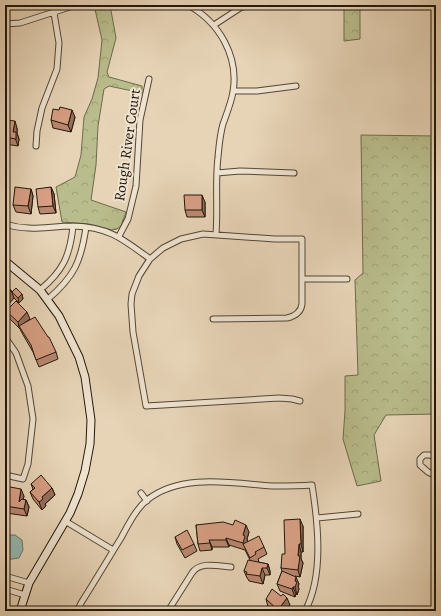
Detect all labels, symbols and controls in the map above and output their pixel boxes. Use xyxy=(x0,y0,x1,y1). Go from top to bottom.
street label: Rough River Court xyxy=(109,87,145,202)

